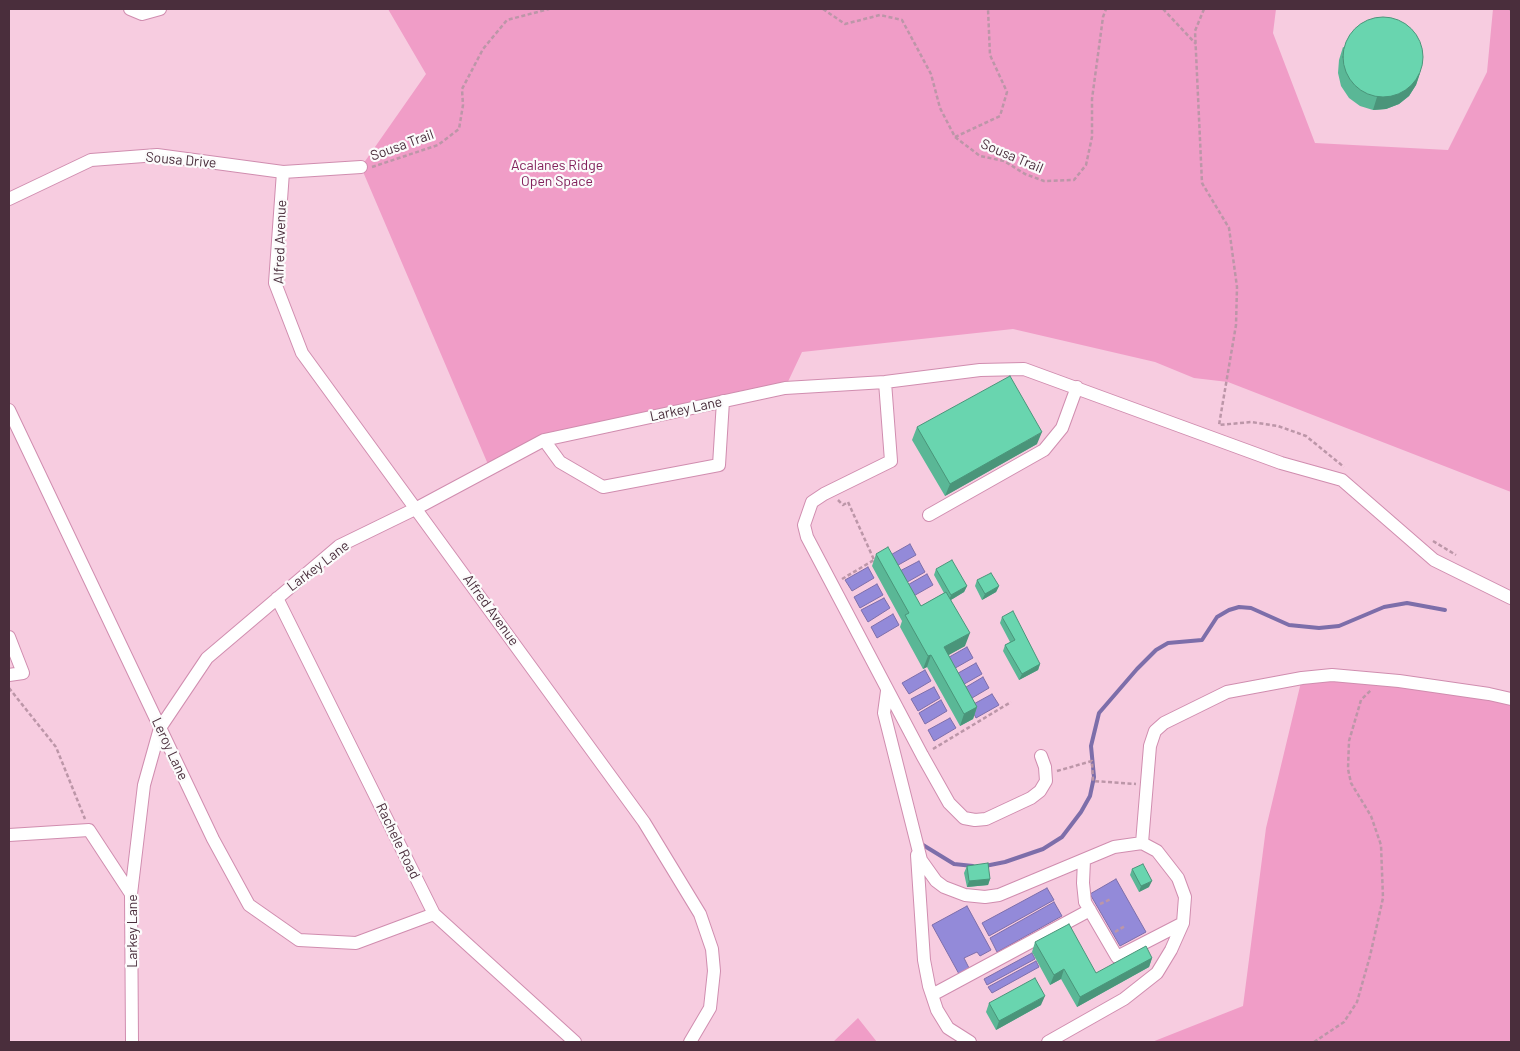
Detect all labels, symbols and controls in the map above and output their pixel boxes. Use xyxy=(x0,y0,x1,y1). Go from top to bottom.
street label: Sousa Trail xyxy=(368,126,436,164)
street label: Sousa Trail xyxy=(978,135,1046,177)
street label: Sousa Drive xyxy=(145,149,217,171)
park label: Acalanes Ridge Open Space xyxy=(511,157,603,190)
street label: Alfred Avenue xyxy=(270,200,290,284)
street label: Larkey Lane xyxy=(648,393,724,425)
street label: Larkey Lane xyxy=(284,537,352,595)
street label: Alfred Avenue xyxy=(459,571,523,649)
street label: Leroy Lane xyxy=(148,715,192,783)
street label: Rachele Road xyxy=(372,800,424,882)
street label: Larkey Lane xyxy=(124,894,140,968)

